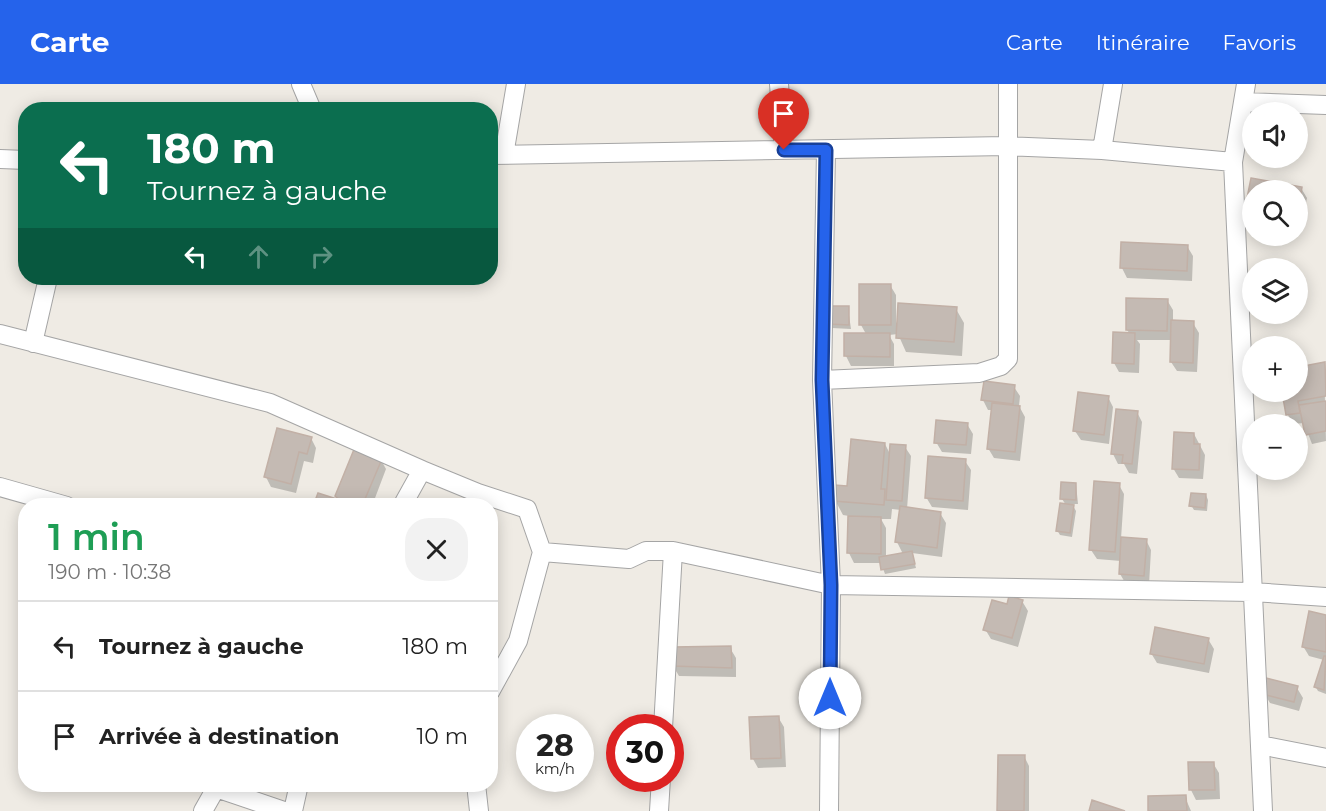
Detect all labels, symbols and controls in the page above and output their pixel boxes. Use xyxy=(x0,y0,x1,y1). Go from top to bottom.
text: Carte xyxy=(30,25,109,59)
text: Carte xyxy=(1006,30,1063,55)
text: Itinéraire xyxy=(1096,30,1190,55)
text: Favoris xyxy=(1223,30,1296,55)
pin xyxy=(758,88,809,150)
icon: arrive xyxy=(767,97,800,130)
map controls xyxy=(1242,102,1308,480)
button: sound xyxy=(1242,102,1308,168)
text: 180 m xyxy=(147,122,276,174)
icon: left xyxy=(48,126,126,204)
text: Tournez à gauche xyxy=(147,174,387,207)
button: search xyxy=(1242,180,1308,246)
icon: left xyxy=(179,240,212,273)
icon: ahead xyxy=(242,240,275,273)
icon: right xyxy=(305,240,338,273)
button: layers xyxy=(1242,258,1308,324)
button: + xyxy=(1242,336,1308,402)
button: − xyxy=(1242,414,1308,480)
text: 1 min xyxy=(48,515,145,559)
button: close xyxy=(405,518,468,581)
text: 190 m · 10:38 xyxy=(48,560,171,584)
icon: left xyxy=(48,630,81,663)
text: Tournez à gauche xyxy=(99,633,304,660)
text: 180 m xyxy=(402,633,468,660)
position arrow xyxy=(798,666,862,730)
speed limit sign: 30 xyxy=(606,714,684,792)
icon: arrive xyxy=(48,720,81,753)
text: Arrivée à destination xyxy=(99,723,339,750)
text: 10 m xyxy=(416,723,468,750)
text: 28 xyxy=(536,727,574,764)
text: km/h xyxy=(535,759,575,778)

